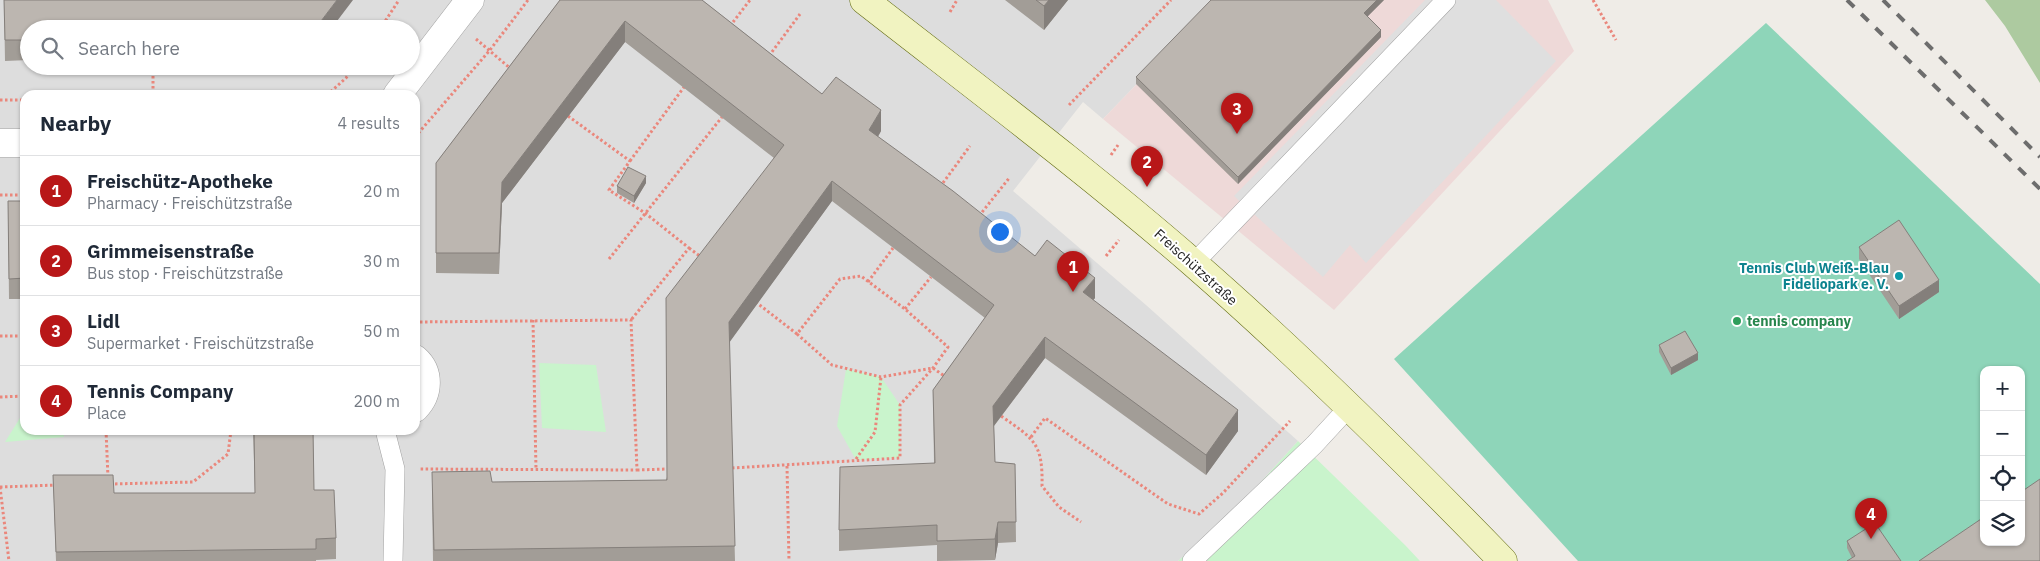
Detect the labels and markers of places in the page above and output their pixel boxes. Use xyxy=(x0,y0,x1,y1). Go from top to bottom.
pin: 3 xyxy=(1221,93,1253,134)
pin: 2 xyxy=(1131,146,1163,187)
pin: 1 xyxy=(1057,251,1089,292)
place label: Tennis Club Weiß-Blau Fideliopark e. V. xyxy=(1739,259,1889,293)
marker: Tennis Club Weiß-Blau Fideliopark e. V. xyxy=(1893,270,1905,282)
place label: tennis company xyxy=(1747,312,1852,330)
marker: tennis company xyxy=(1731,315,1743,327)
pin: 4 xyxy=(1855,498,1887,539)

